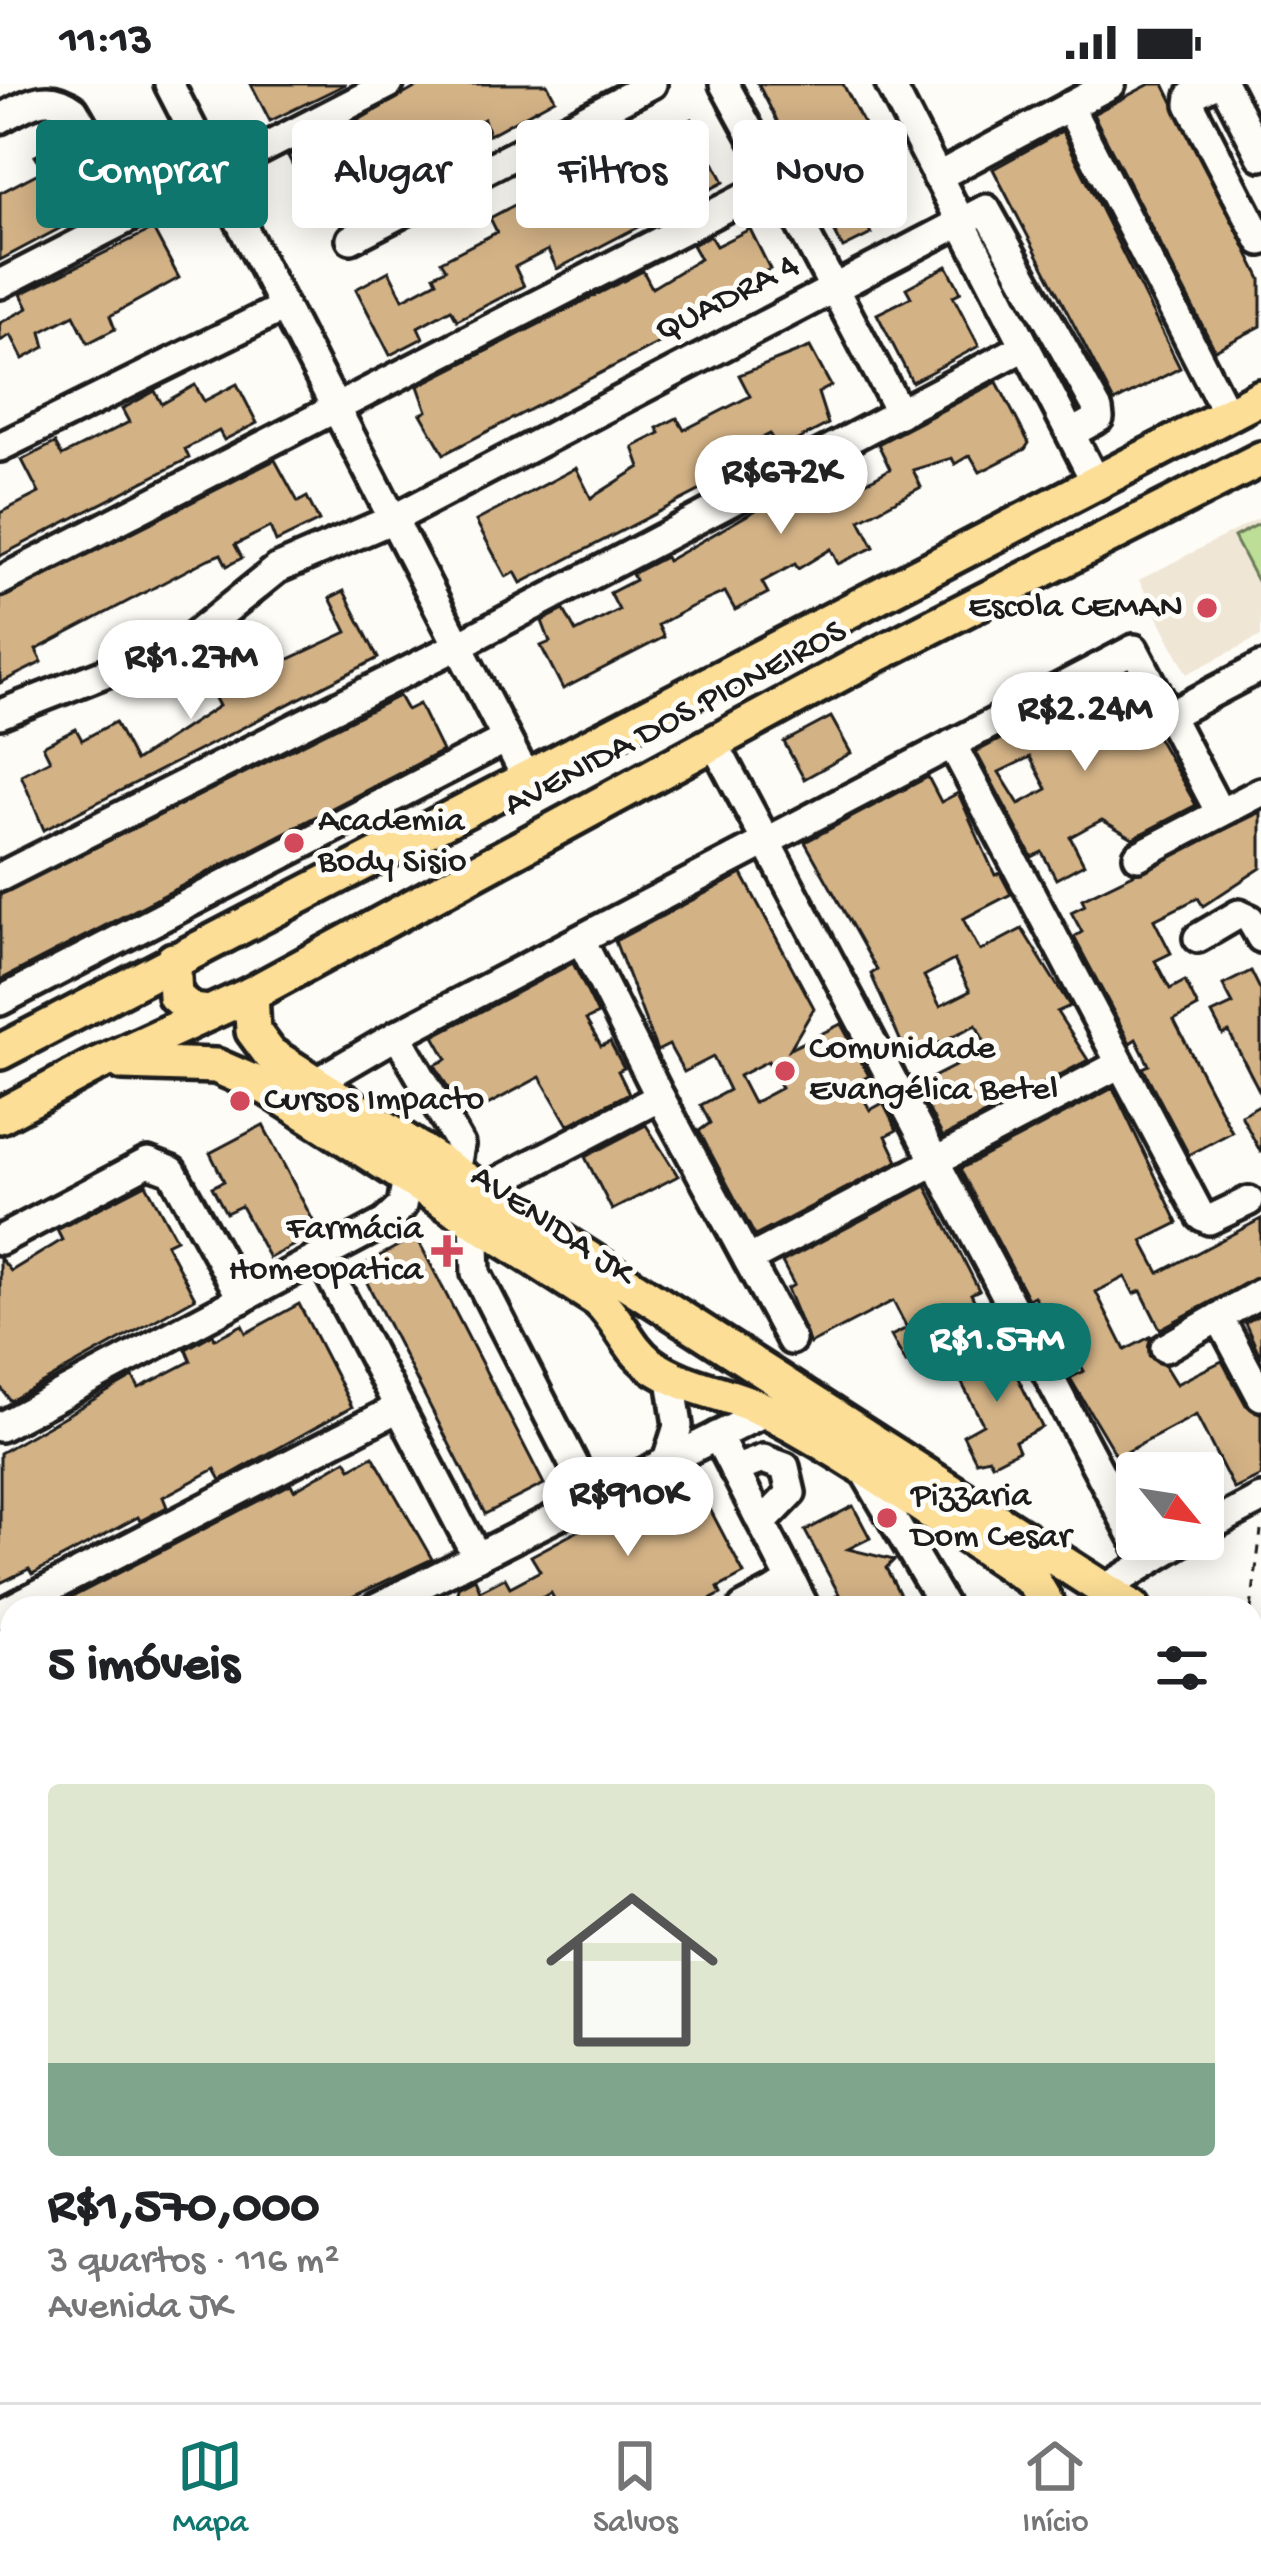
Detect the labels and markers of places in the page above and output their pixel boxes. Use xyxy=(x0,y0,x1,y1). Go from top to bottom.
pin: R$672K xyxy=(683,435,879,537)
place label: Escola CEMAN xyxy=(968,587,1183,630)
marker: Escola CEMAN xyxy=(1194,595,1220,621)
pin: R$1.27M xyxy=(80,620,302,722)
pin: R$2.24M xyxy=(974,672,1196,774)
place label: Academia Body Sisio xyxy=(317,801,467,885)
marker: Academia Body Sisio xyxy=(281,830,307,856)
place label: Comunidade Evangélica Betel xyxy=(809,1029,1058,1113)
marker: Comunidade Evangélica Betel xyxy=(772,1058,798,1084)
place label: Cursos Impacto xyxy=(264,1080,484,1123)
marker: Cursos Impacto xyxy=(227,1088,253,1114)
place label: Farmácia Homeopatica xyxy=(229,1209,424,1293)
marker: Farmácia Homeopatica xyxy=(434,1238,460,1264)
pin: R$1.57M xyxy=(886,1303,1108,1405)
pin: R$910K xyxy=(530,1457,726,1559)
place label: Pizzaria Dom Cesar xyxy=(909,1476,1075,1560)
marker: Pizzaria Dom Cesar xyxy=(874,1505,900,1531)

